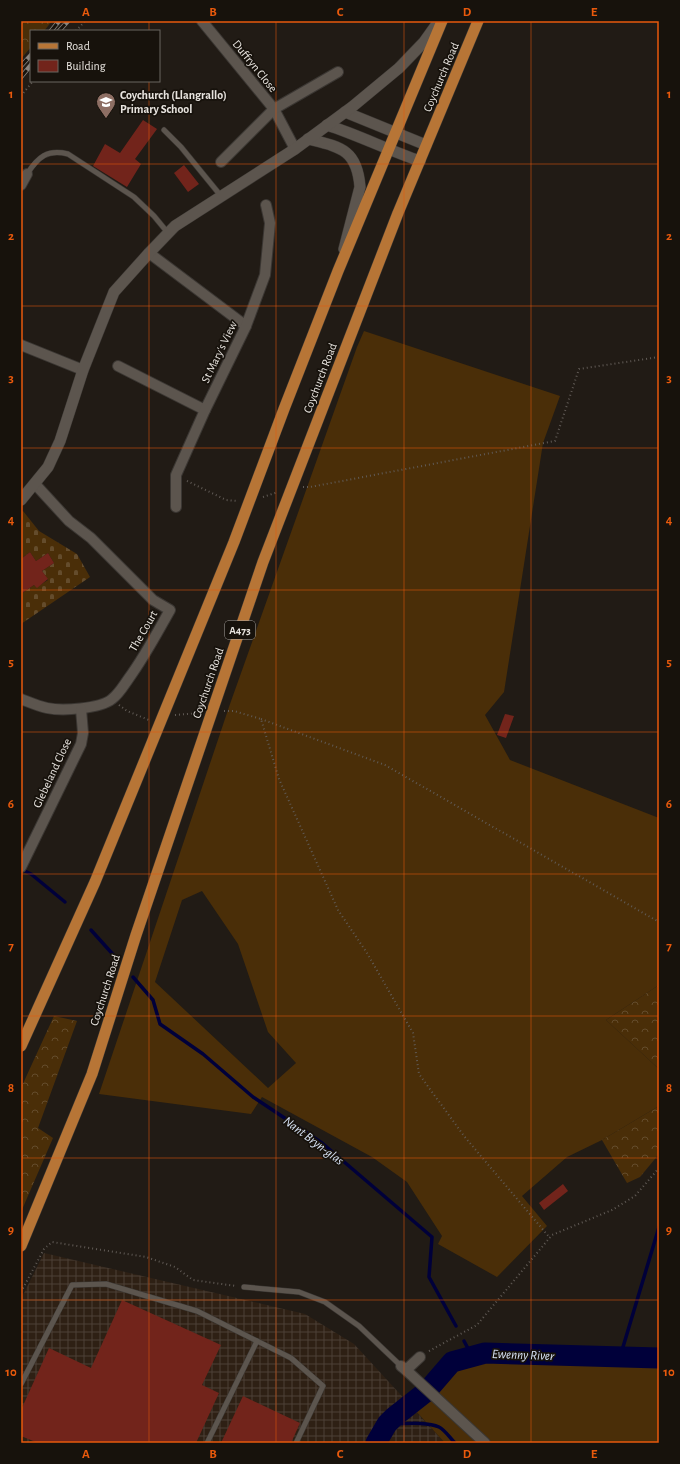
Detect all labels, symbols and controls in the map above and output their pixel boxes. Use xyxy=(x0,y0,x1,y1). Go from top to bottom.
text: A xyxy=(82,6,90,19)
text: B xyxy=(209,6,217,19)
text: C xyxy=(337,6,344,19)
text: D xyxy=(463,6,472,19)
text: E xyxy=(591,6,598,19)
legend xyxy=(30,30,160,82)
street label: Duffryn Close xyxy=(230,38,280,95)
text: Road xyxy=(66,40,90,52)
street label: Coychurch Road xyxy=(421,41,462,114)
text: Building xyxy=(66,60,106,72)
text: 1 xyxy=(9,88,13,101)
text: 1 xyxy=(667,88,671,101)
place label: Coychurch (Llangrallo) Primary School xyxy=(120,89,227,116)
school or university icon: Coychurch (Llangrallo) Primary School xyxy=(95,91,117,119)
text: 2 xyxy=(8,230,14,243)
text: 2 xyxy=(666,230,672,243)
street label: St Mary's View xyxy=(199,319,240,385)
street label: Coychurch Road xyxy=(301,341,340,415)
text: 3 xyxy=(8,372,14,385)
text: 3 xyxy=(666,372,672,385)
text: 4 xyxy=(8,514,15,527)
text: 4 xyxy=(666,514,673,527)
street label: The Court xyxy=(127,608,160,654)
road number: A473 xyxy=(225,621,255,639)
street label: Coychurch Road xyxy=(190,646,227,720)
text: 5 xyxy=(8,656,14,669)
text: 5 xyxy=(666,656,672,669)
street label: Glebeland Close xyxy=(31,736,73,810)
text: 6 xyxy=(8,798,14,811)
text: 6 xyxy=(666,798,672,811)
text: 7 xyxy=(8,940,14,953)
text: 7 xyxy=(666,940,672,953)
street label: Coychurch Road xyxy=(88,953,123,1027)
text: 8 xyxy=(8,1082,14,1095)
text: 8 xyxy=(666,1082,672,1095)
water label: Nant Bryn-glas xyxy=(281,1115,346,1168)
text: 9 xyxy=(8,1224,14,1237)
text: 9 xyxy=(666,1224,672,1237)
water label: Ewenny River xyxy=(492,1348,555,1363)
text: 10 xyxy=(5,1366,17,1379)
text: 10 xyxy=(663,1366,675,1379)
text: A xyxy=(82,1448,90,1461)
text: B xyxy=(209,1448,217,1461)
text: C xyxy=(337,1448,344,1461)
text: D xyxy=(463,1448,472,1461)
text: E xyxy=(591,1448,598,1461)

